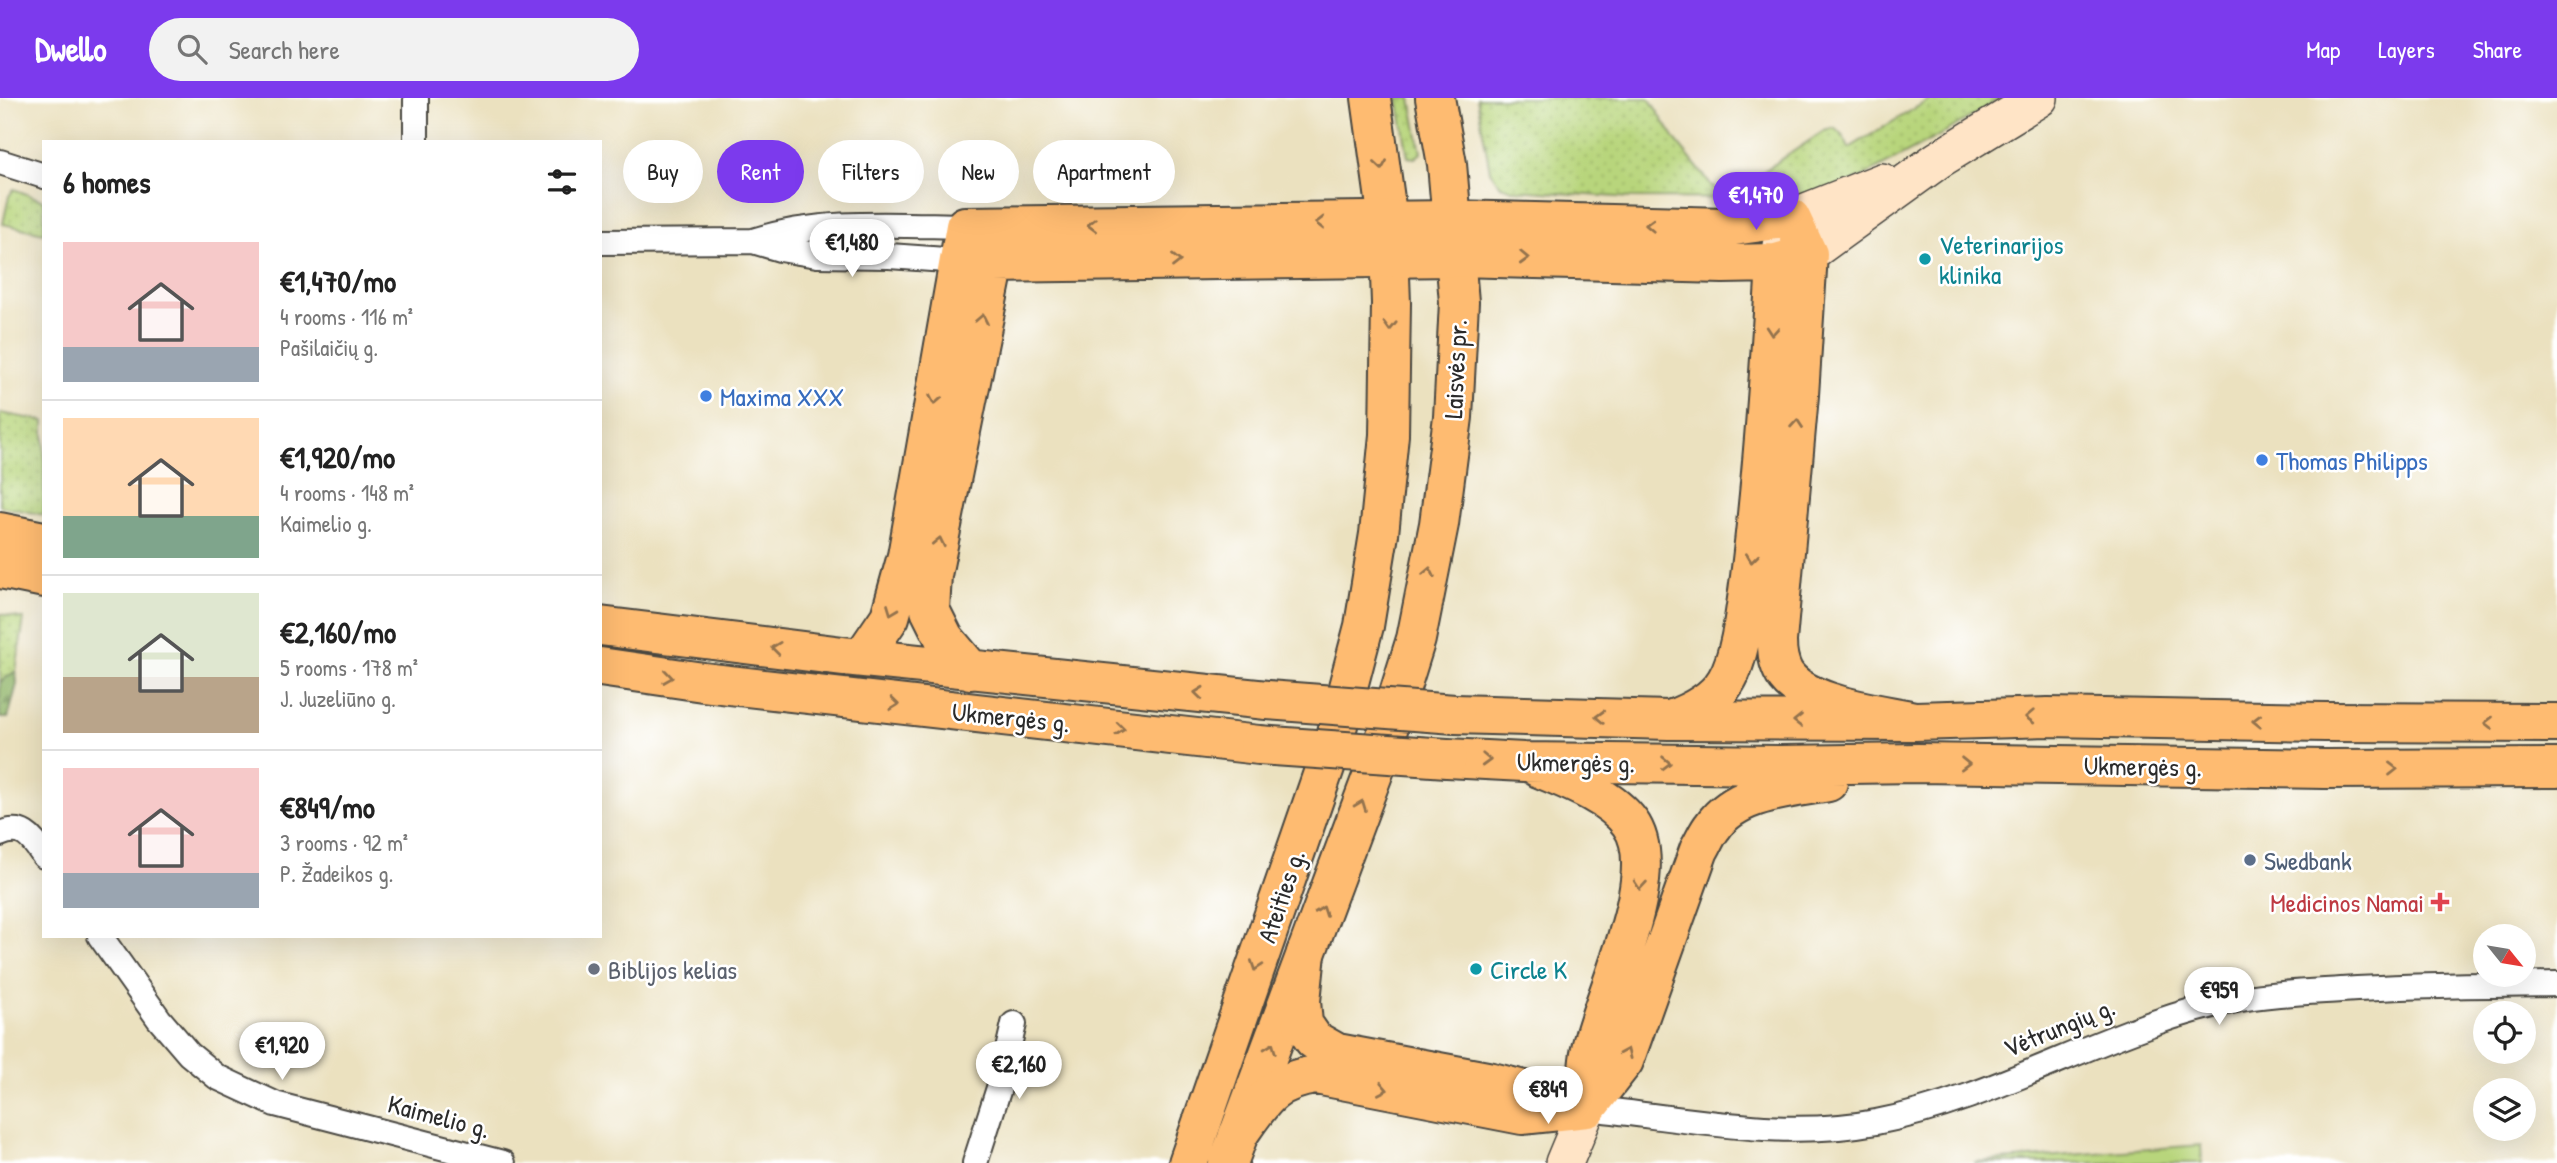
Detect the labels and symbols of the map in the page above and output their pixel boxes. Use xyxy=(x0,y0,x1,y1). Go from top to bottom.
one-way arrow xyxy=(1374,159,1389,171)
pin: €1,470 xyxy=(1699,172,1813,232)
one-way arrow xyxy=(1314,215,1325,231)
one-way arrow xyxy=(1087,217,1098,232)
one-way arrow xyxy=(1644,217,1655,232)
pin: €1,480 xyxy=(795,220,909,279)
place label: Veterinarijos klinika xyxy=(1939,227,2063,292)
one-way arrow xyxy=(1519,250,1530,265)
marker: Veterinarijos klinika xyxy=(1917,251,1933,267)
one-way arrow xyxy=(1171,253,1181,269)
one-way arrow xyxy=(974,313,989,325)
street label: Laisvės pr. xyxy=(1435,319,1475,419)
one-way arrow xyxy=(1383,321,1398,332)
one-way arrow xyxy=(1765,326,1780,337)
place label: Maxima XXX xyxy=(720,379,844,414)
marker: Maxima XXX xyxy=(698,388,714,404)
one-way arrow xyxy=(928,394,943,406)
one-way arrow xyxy=(1789,418,1804,429)
place label: Thomas Philipps xyxy=(2276,443,2428,478)
marker: Thomas Philipps xyxy=(2254,452,2270,468)
one-way arrow xyxy=(930,536,945,548)
one-way arrow xyxy=(1745,552,1760,564)
one-way arrow xyxy=(1421,566,1436,578)
one-way arrow xyxy=(886,604,900,616)
one-way arrow xyxy=(770,640,781,655)
one-way arrow xyxy=(662,669,674,684)
one-way arrow xyxy=(1193,686,1205,701)
street label: Ukmergės g. xyxy=(950,693,1072,741)
one-way arrow xyxy=(888,696,900,711)
one-way arrow xyxy=(1595,710,1606,725)
one-way arrow xyxy=(2024,710,2035,725)
one-way arrow xyxy=(1792,713,1803,729)
one-way arrow xyxy=(2252,713,2262,729)
one-way arrow xyxy=(2483,715,2494,731)
one-way arrow xyxy=(1114,722,1126,737)
street label: Ukmergės g. xyxy=(1517,743,1635,781)
street label: Ukmergės g. xyxy=(2084,747,2202,785)
one-way arrow xyxy=(1481,752,1492,767)
one-way arrow xyxy=(1661,756,1672,771)
one-way arrow xyxy=(1960,756,1971,771)
one-way arrow xyxy=(2389,761,2399,777)
one-way arrow xyxy=(1353,800,1367,812)
place label: Swedbank xyxy=(2264,843,2352,878)
street label: Ateities g. xyxy=(1249,845,1313,947)
marker: Swedbank xyxy=(2242,852,2258,868)
one-way arrow xyxy=(1633,880,1648,891)
place label: Medicinos Namai xyxy=(2270,885,2424,920)
marker: Medicinos Namai xyxy=(2430,892,2450,912)
one-way arrow xyxy=(1314,906,1328,918)
north arrow xyxy=(2473,924,2536,987)
place label: Biblijos kelias xyxy=(608,952,737,987)
place label: Circle K xyxy=(1490,952,1567,987)
one-way arrow xyxy=(1250,959,1264,972)
marker: Biblijos kelias xyxy=(586,961,602,977)
marker: Circle K xyxy=(1468,961,1484,977)
pin: €959 xyxy=(2178,968,2260,1027)
street label: Vėtrungių g. xyxy=(1998,989,2120,1065)
pin: €1,920 xyxy=(225,1023,339,1082)
pin: €2,160 xyxy=(962,1042,1076,1101)
one-way arrow xyxy=(1262,1043,1276,1055)
one-way arrow xyxy=(1618,1048,1632,1060)
pin: €849 xyxy=(1507,1066,1589,1126)
one-way arrow xyxy=(1377,1080,1389,1095)
street label: Kaimelio g. xyxy=(384,1086,494,1146)

